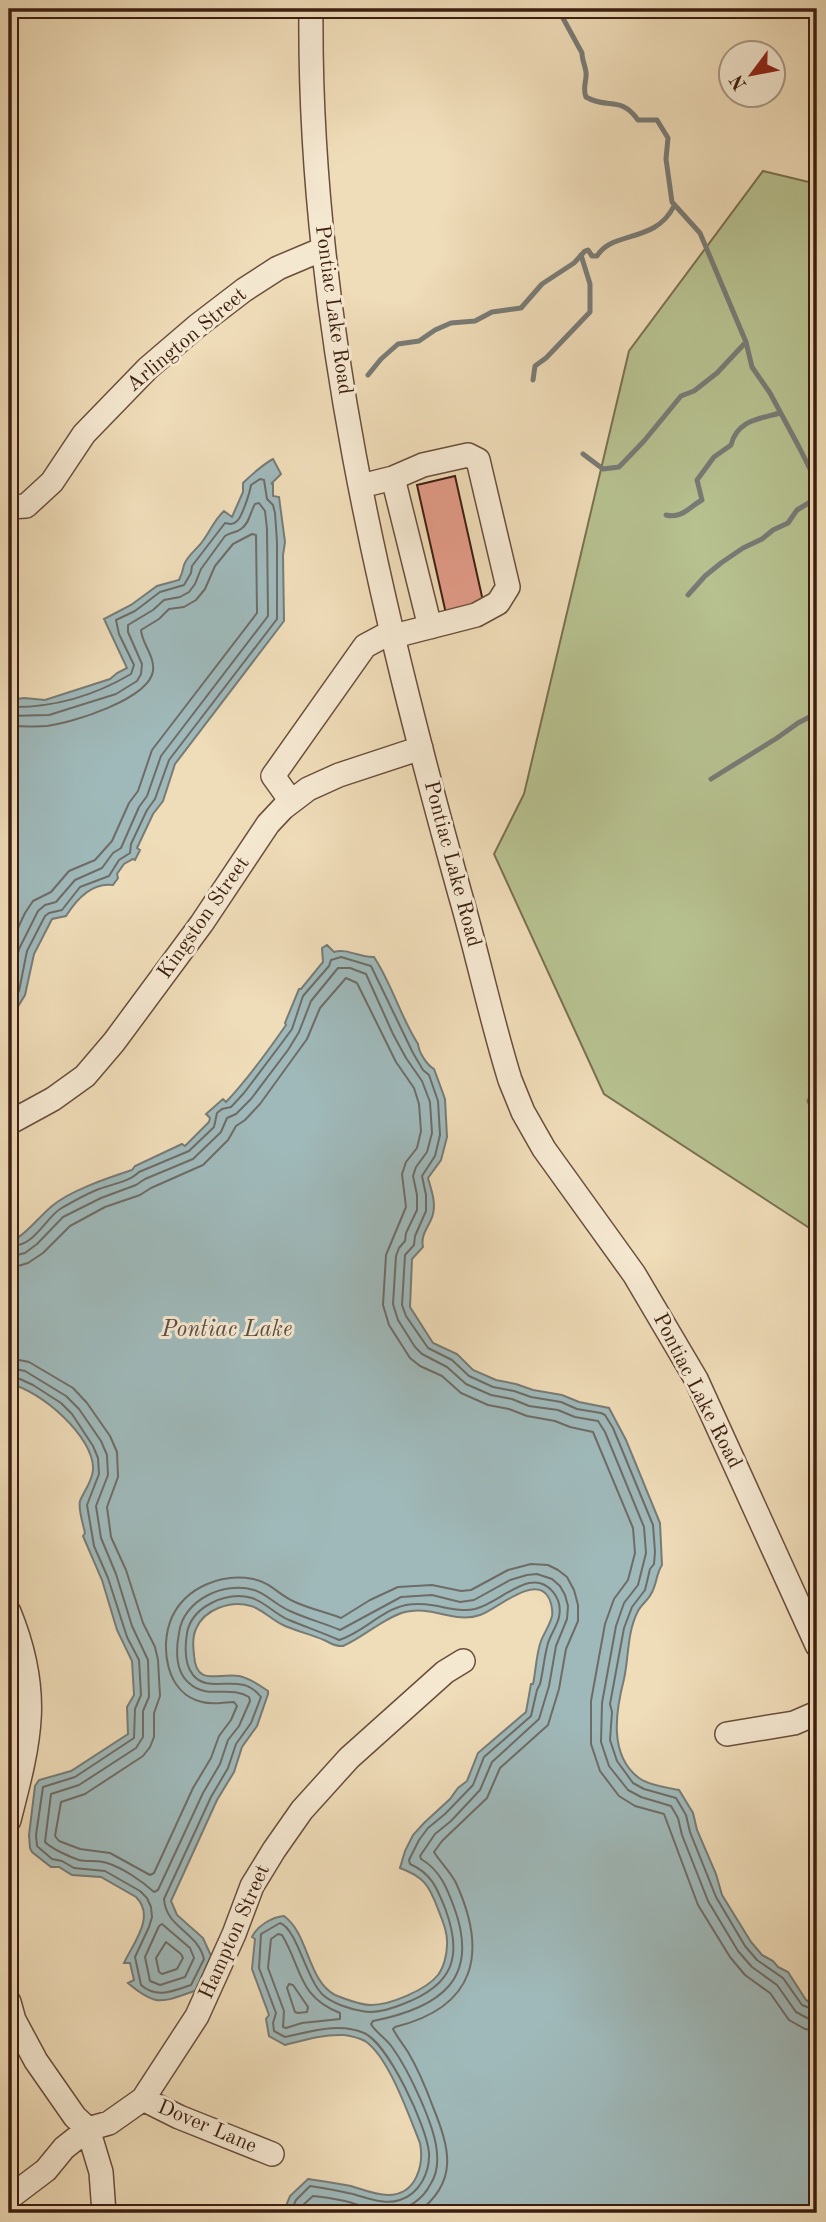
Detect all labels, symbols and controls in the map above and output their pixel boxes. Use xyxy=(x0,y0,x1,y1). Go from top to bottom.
north arrow xyxy=(718,38,788,108)
text: N xyxy=(728,70,752,93)
street label: Pontiac Lake Road xyxy=(311,224,355,396)
street label: Arlington Street xyxy=(123,284,251,396)
street label: Pontiac Lake Road xyxy=(420,779,484,949)
street label: Kingston Street xyxy=(154,853,254,983)
street label: Pontiac Lake Road xyxy=(649,1310,745,1472)
water label: Pontiac Lake xyxy=(160,1318,293,1341)
street label: Hampton Street xyxy=(196,1861,274,2003)
street label: Dover Lane xyxy=(154,2097,260,2157)

